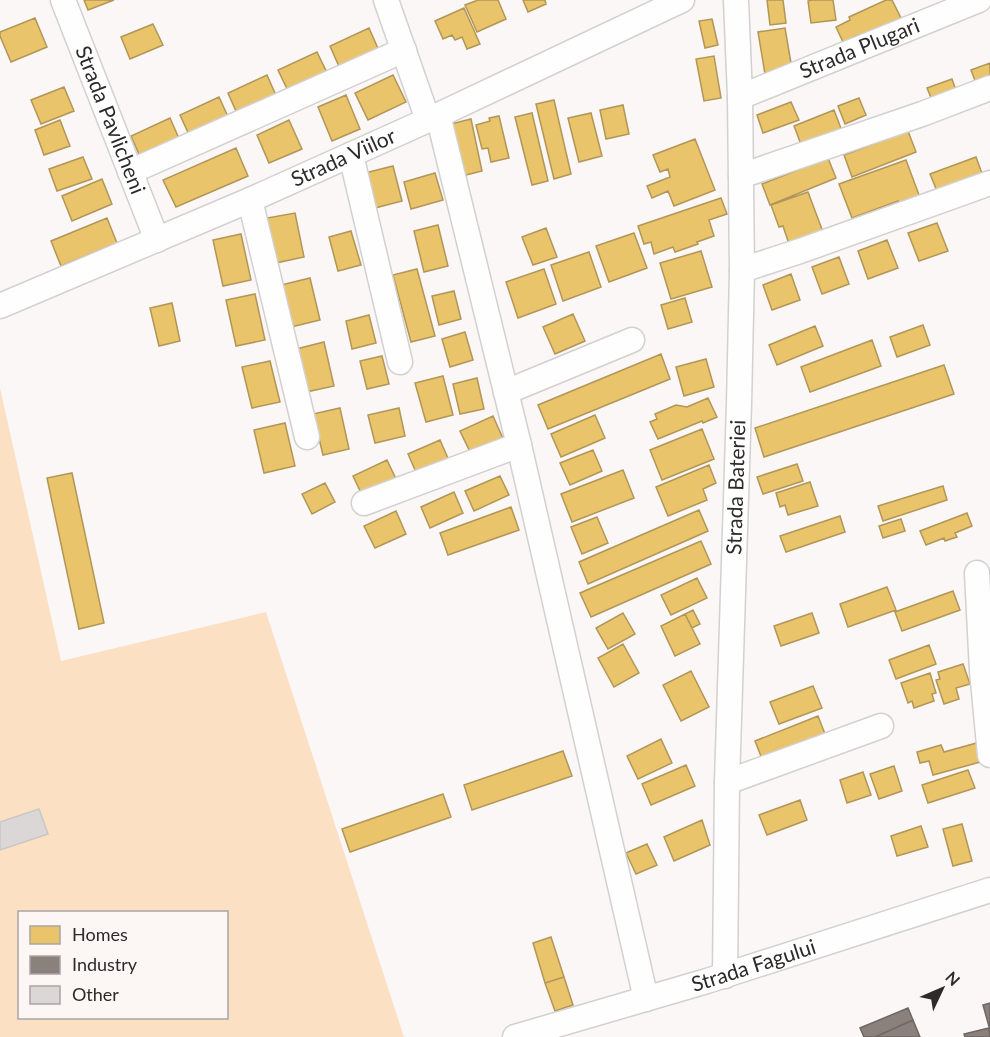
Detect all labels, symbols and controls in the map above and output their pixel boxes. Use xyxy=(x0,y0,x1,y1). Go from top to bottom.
street label: Strada Plugari xyxy=(795,12,923,83)
street label: Strada Pavlicheni xyxy=(71,42,152,197)
street label: Strada Viilor xyxy=(287,122,399,191)
street label: Strada Bateriei xyxy=(720,419,749,555)
legend xyxy=(18,911,228,1019)
text: Homes xyxy=(72,923,128,945)
street label: Strada Fagului xyxy=(688,933,819,996)
text: Industry xyxy=(72,953,138,975)
north arrow xyxy=(912,959,972,1019)
text: N xyxy=(942,967,964,989)
text: Other xyxy=(72,983,119,1005)

